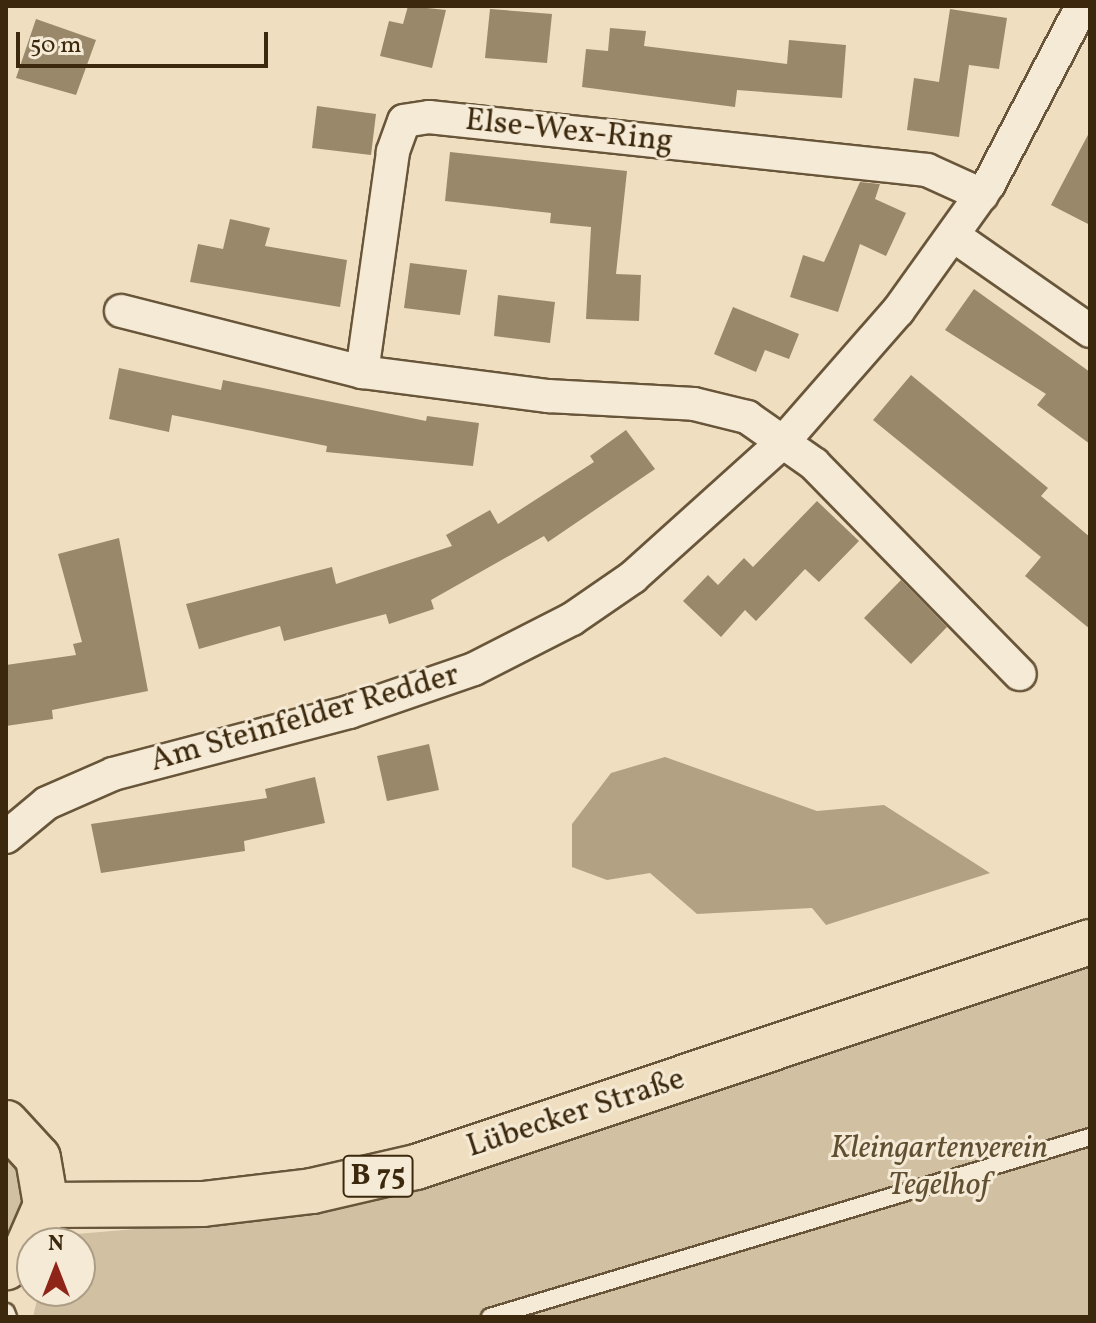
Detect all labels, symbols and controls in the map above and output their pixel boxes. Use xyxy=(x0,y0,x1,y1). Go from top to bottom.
scale bar xyxy=(20,16,272,66)
text: 50 m xyxy=(30,29,82,63)
street label: Else-Wex-Ring xyxy=(463,102,675,162)
street label: Am Steinfelder Redder xyxy=(146,657,464,781)
street label: Lübecker Straße xyxy=(462,1061,690,1167)
park label: Kleingartenverein Tegelhof xyxy=(830,1131,1048,1206)
road number: B 75 xyxy=(342,1150,414,1202)
north arrow xyxy=(16,1227,96,1307)
text: N xyxy=(48,1229,64,1260)

